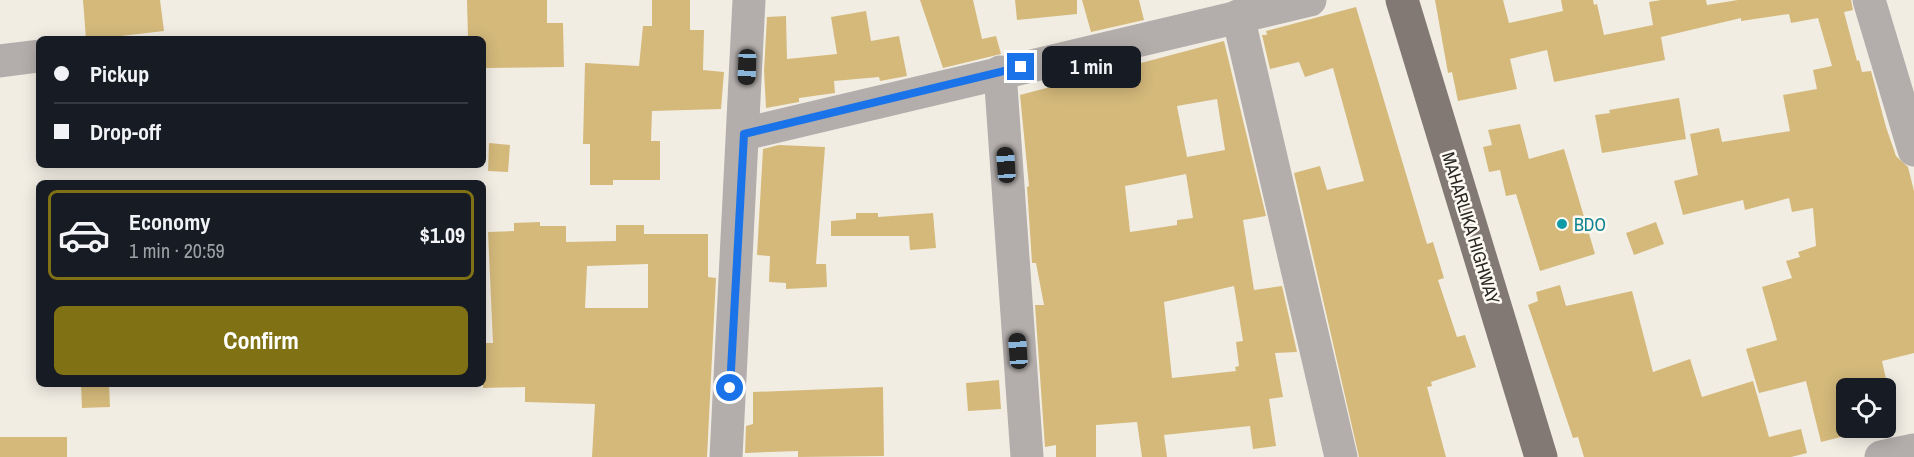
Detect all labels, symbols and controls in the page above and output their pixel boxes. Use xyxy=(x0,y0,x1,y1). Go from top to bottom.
callout: 1 min xyxy=(1042,46,1141,88)
car xyxy=(737,49,757,85)
route end xyxy=(1007,53,1034,80)
text: 1 min xyxy=(1070,53,1113,80)
text: Pickup xyxy=(90,59,149,89)
text: Drop-off xyxy=(90,117,161,147)
car xyxy=(996,146,1016,184)
street label: MAHARLIKA HIGHWAY xyxy=(1436,149,1506,307)
text: Economy xyxy=(129,207,210,237)
icon: car xyxy=(57,208,111,262)
place label: BDO xyxy=(1574,212,1606,237)
marker: BDO xyxy=(1555,217,1569,231)
text: $1.09 xyxy=(420,220,465,250)
text: 1 min · 20:59 xyxy=(129,237,225,264)
button: Confirm xyxy=(54,306,468,375)
car xyxy=(1008,332,1028,370)
route start xyxy=(716,374,743,401)
map controls xyxy=(1836,378,1896,438)
button: locate xyxy=(1836,378,1896,438)

